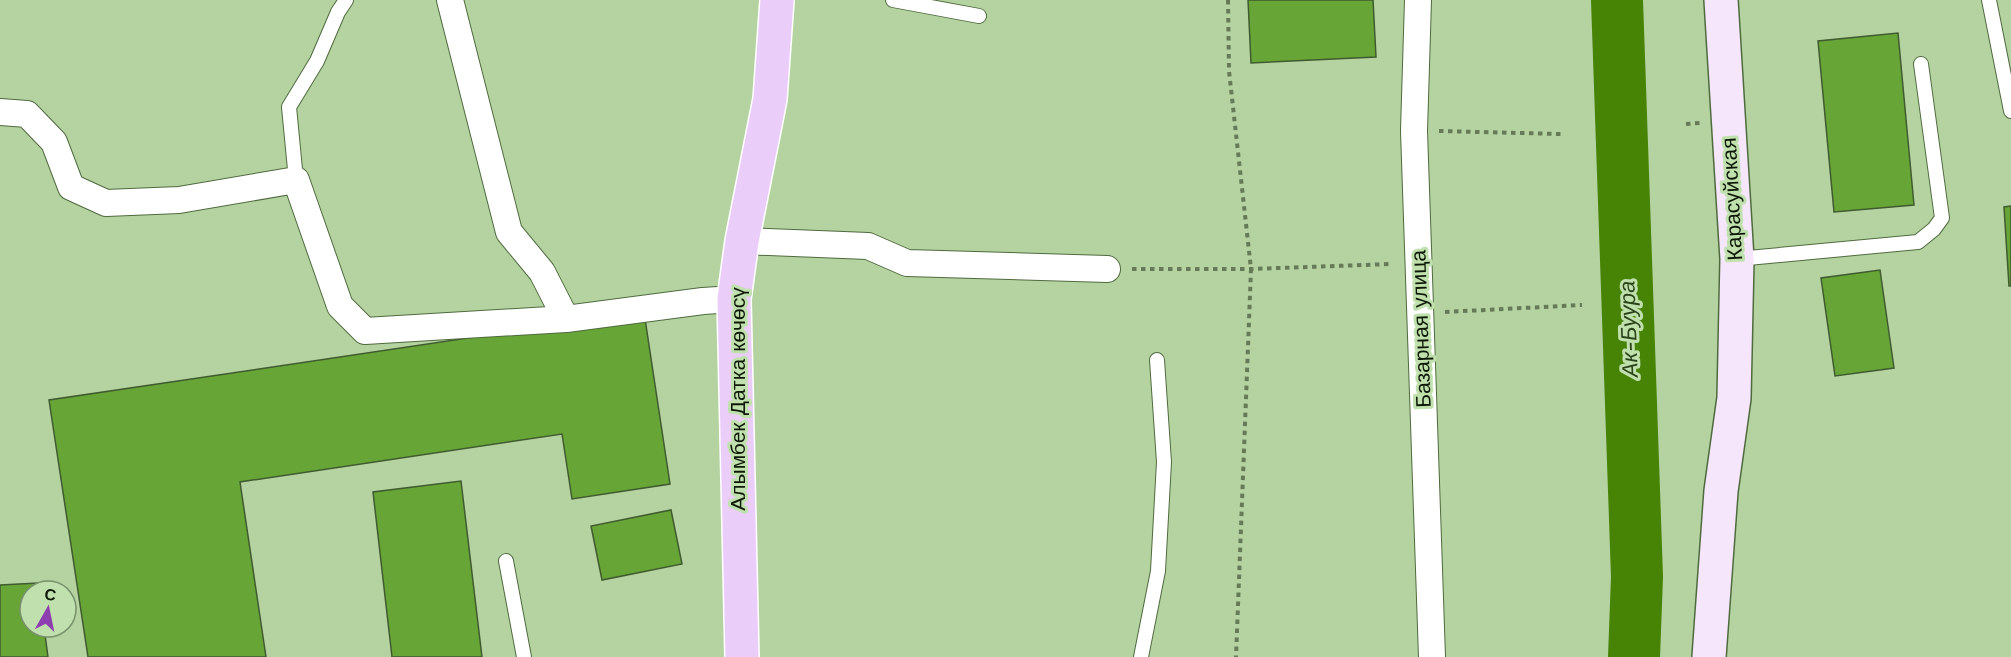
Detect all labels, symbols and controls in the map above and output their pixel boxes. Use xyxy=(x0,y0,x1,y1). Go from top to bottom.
street label: Карасуйская xyxy=(1716,137,1747,261)
street label: Базарная улица xyxy=(1405,249,1436,408)
water label: Ак-Буура xyxy=(1614,280,1643,380)
street label: Алымбек Датка көчөсү xyxy=(725,287,750,511)
north arrow xyxy=(18,579,78,639)
text: С xyxy=(43,584,58,605)

